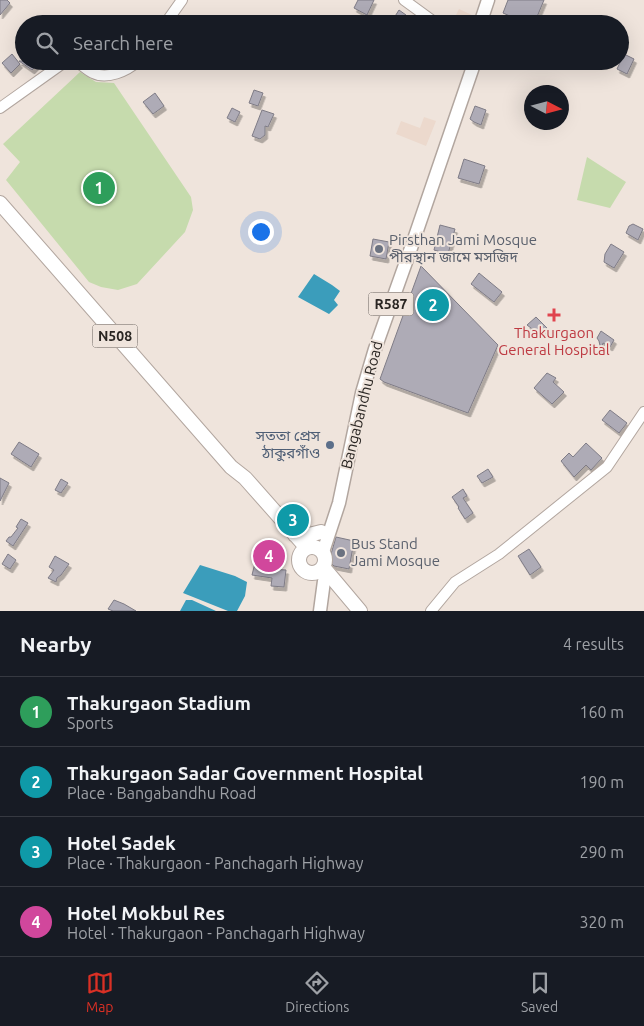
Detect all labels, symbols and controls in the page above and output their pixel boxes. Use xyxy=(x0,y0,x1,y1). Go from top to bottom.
search box xyxy=(15,15,629,70)
icon: search xyxy=(33,29,61,57)
text: Search here xyxy=(73,32,173,54)
north arrow xyxy=(524,85,569,130)
pin: 1 xyxy=(83,169,115,207)
your location xyxy=(248,219,274,245)
place label: Pirsthan Jami Mosque পীরস্থান জামে মসজিদ xyxy=(389,231,537,265)
marker: Pirsthan Jami Mosque পীরস্থান জামে মসজিদ xyxy=(373,243,385,255)
pin: 2 xyxy=(417,286,449,324)
road number: R587 xyxy=(368,292,414,316)
marker: Thakurgaon General Hospital xyxy=(547,308,561,322)
road number: N508 xyxy=(92,324,138,348)
place label: Thakurgaon General Hospital xyxy=(498,324,610,358)
street label: Bangabandhu Road xyxy=(337,339,386,471)
place label: সততা প্রেস ঠাকুরগাঁও xyxy=(255,427,321,462)
marker: সততা প্রেস ঠাকুরগাঁও xyxy=(324,439,336,451)
pin: 3 xyxy=(277,501,309,539)
place label: Bus Stand Jami Mosque xyxy=(351,535,440,569)
pin: 4 xyxy=(253,537,285,575)
marker: Bus Stand Jami Mosque xyxy=(335,547,347,559)
text: Nearby xyxy=(20,632,91,656)
text: 4 results xyxy=(563,635,624,653)
text: Thakurgaon Stadium xyxy=(67,692,251,714)
text: 1 xyxy=(31,703,41,721)
text: 160 m xyxy=(579,703,624,721)
text: Sports xyxy=(67,714,113,732)
text: Thakurgaon Sadar Government Hospital xyxy=(67,762,423,784)
text: 2 xyxy=(31,773,41,791)
text: 190 m xyxy=(579,773,624,791)
text: Place · Bangabandhu Road xyxy=(67,784,256,802)
text: Hotel Sadek xyxy=(67,832,176,854)
text: 3 xyxy=(31,843,41,861)
text: 290 m xyxy=(579,843,624,861)
text: Place · Thakurgaon - Panchagarh Highway xyxy=(67,854,363,872)
text: Hotel Mokbul Res xyxy=(67,902,225,924)
text: 4 xyxy=(31,913,41,931)
text: 320 m xyxy=(579,913,624,931)
text: Hotel · Thakurgaon - Panchagarh Highway xyxy=(67,924,365,942)
tab: Map xyxy=(86,969,114,1015)
tab: Directions xyxy=(285,969,349,1015)
tab: Saved xyxy=(521,969,558,1015)

